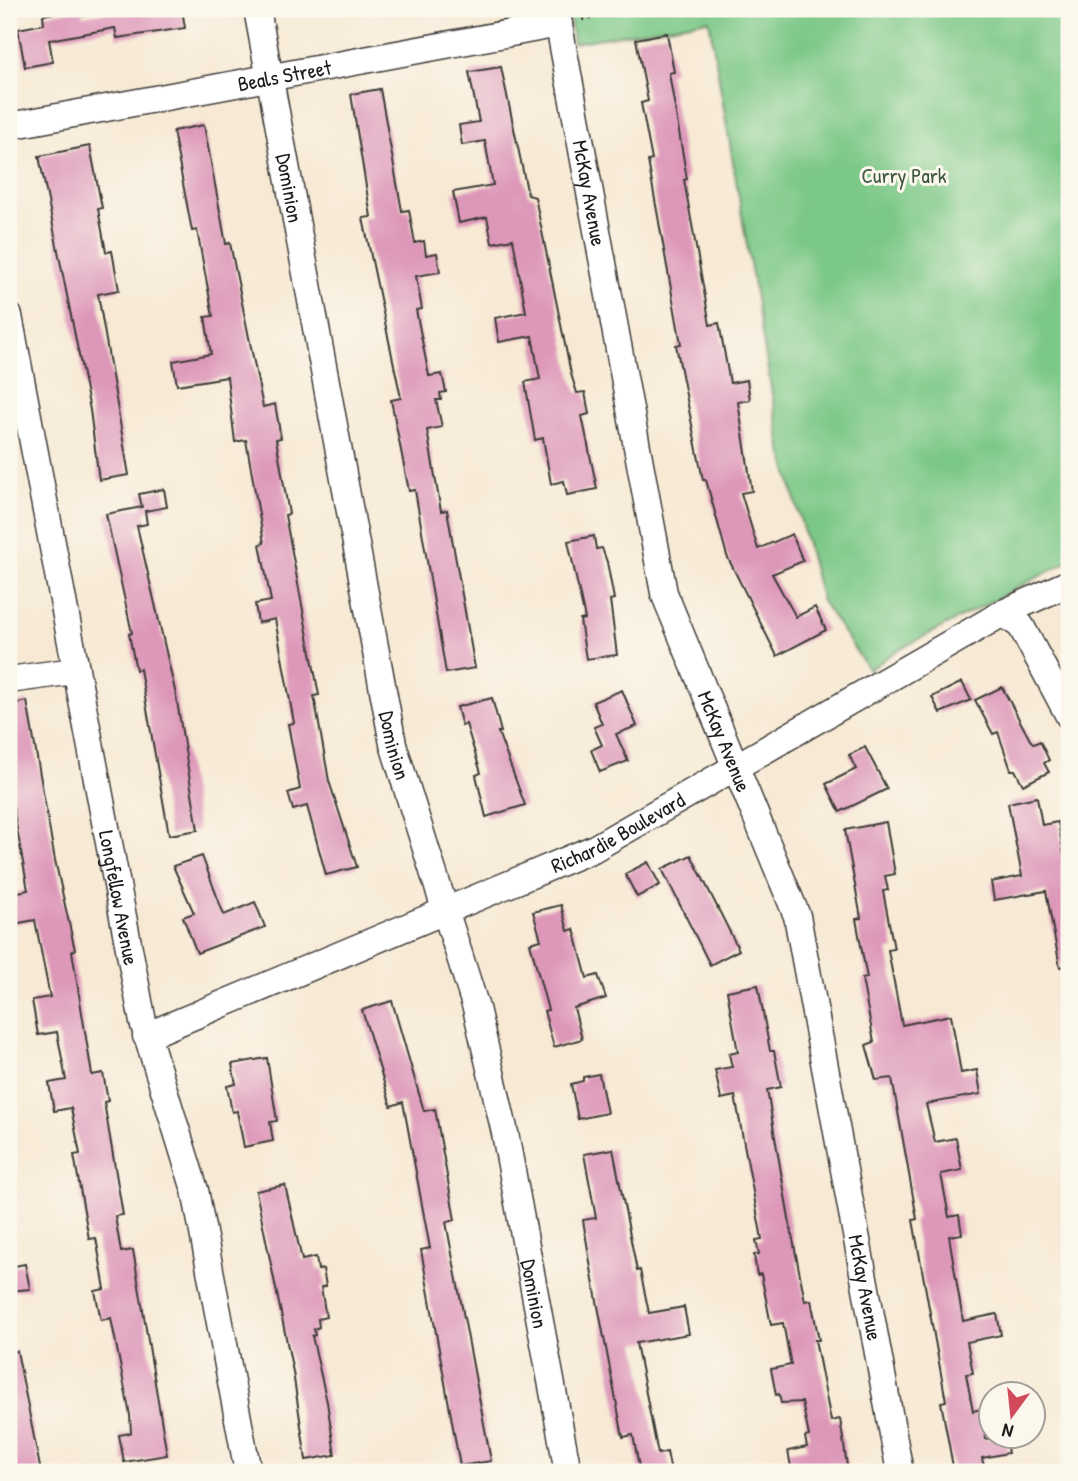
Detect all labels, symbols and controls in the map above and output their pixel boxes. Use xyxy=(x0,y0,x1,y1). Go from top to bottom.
street label: Beals Street xyxy=(235,52,334,98)
street label: McKay Avenue xyxy=(566,138,614,248)
street label: Dominion xyxy=(270,151,311,225)
park label: Curry Park xyxy=(862,161,947,190)
street label: McKay Avenue xyxy=(691,686,759,796)
street label: Dominion xyxy=(373,709,418,783)
street label: Richardie Boulevard xyxy=(546,785,690,880)
street label: Longfellow Avenue xyxy=(92,828,146,967)
street label: McKay Avenue xyxy=(842,1232,890,1343)
street label: Dominion xyxy=(514,1257,555,1331)
north arrow xyxy=(976,1380,1046,1450)
text: N xyxy=(999,1418,1016,1445)

